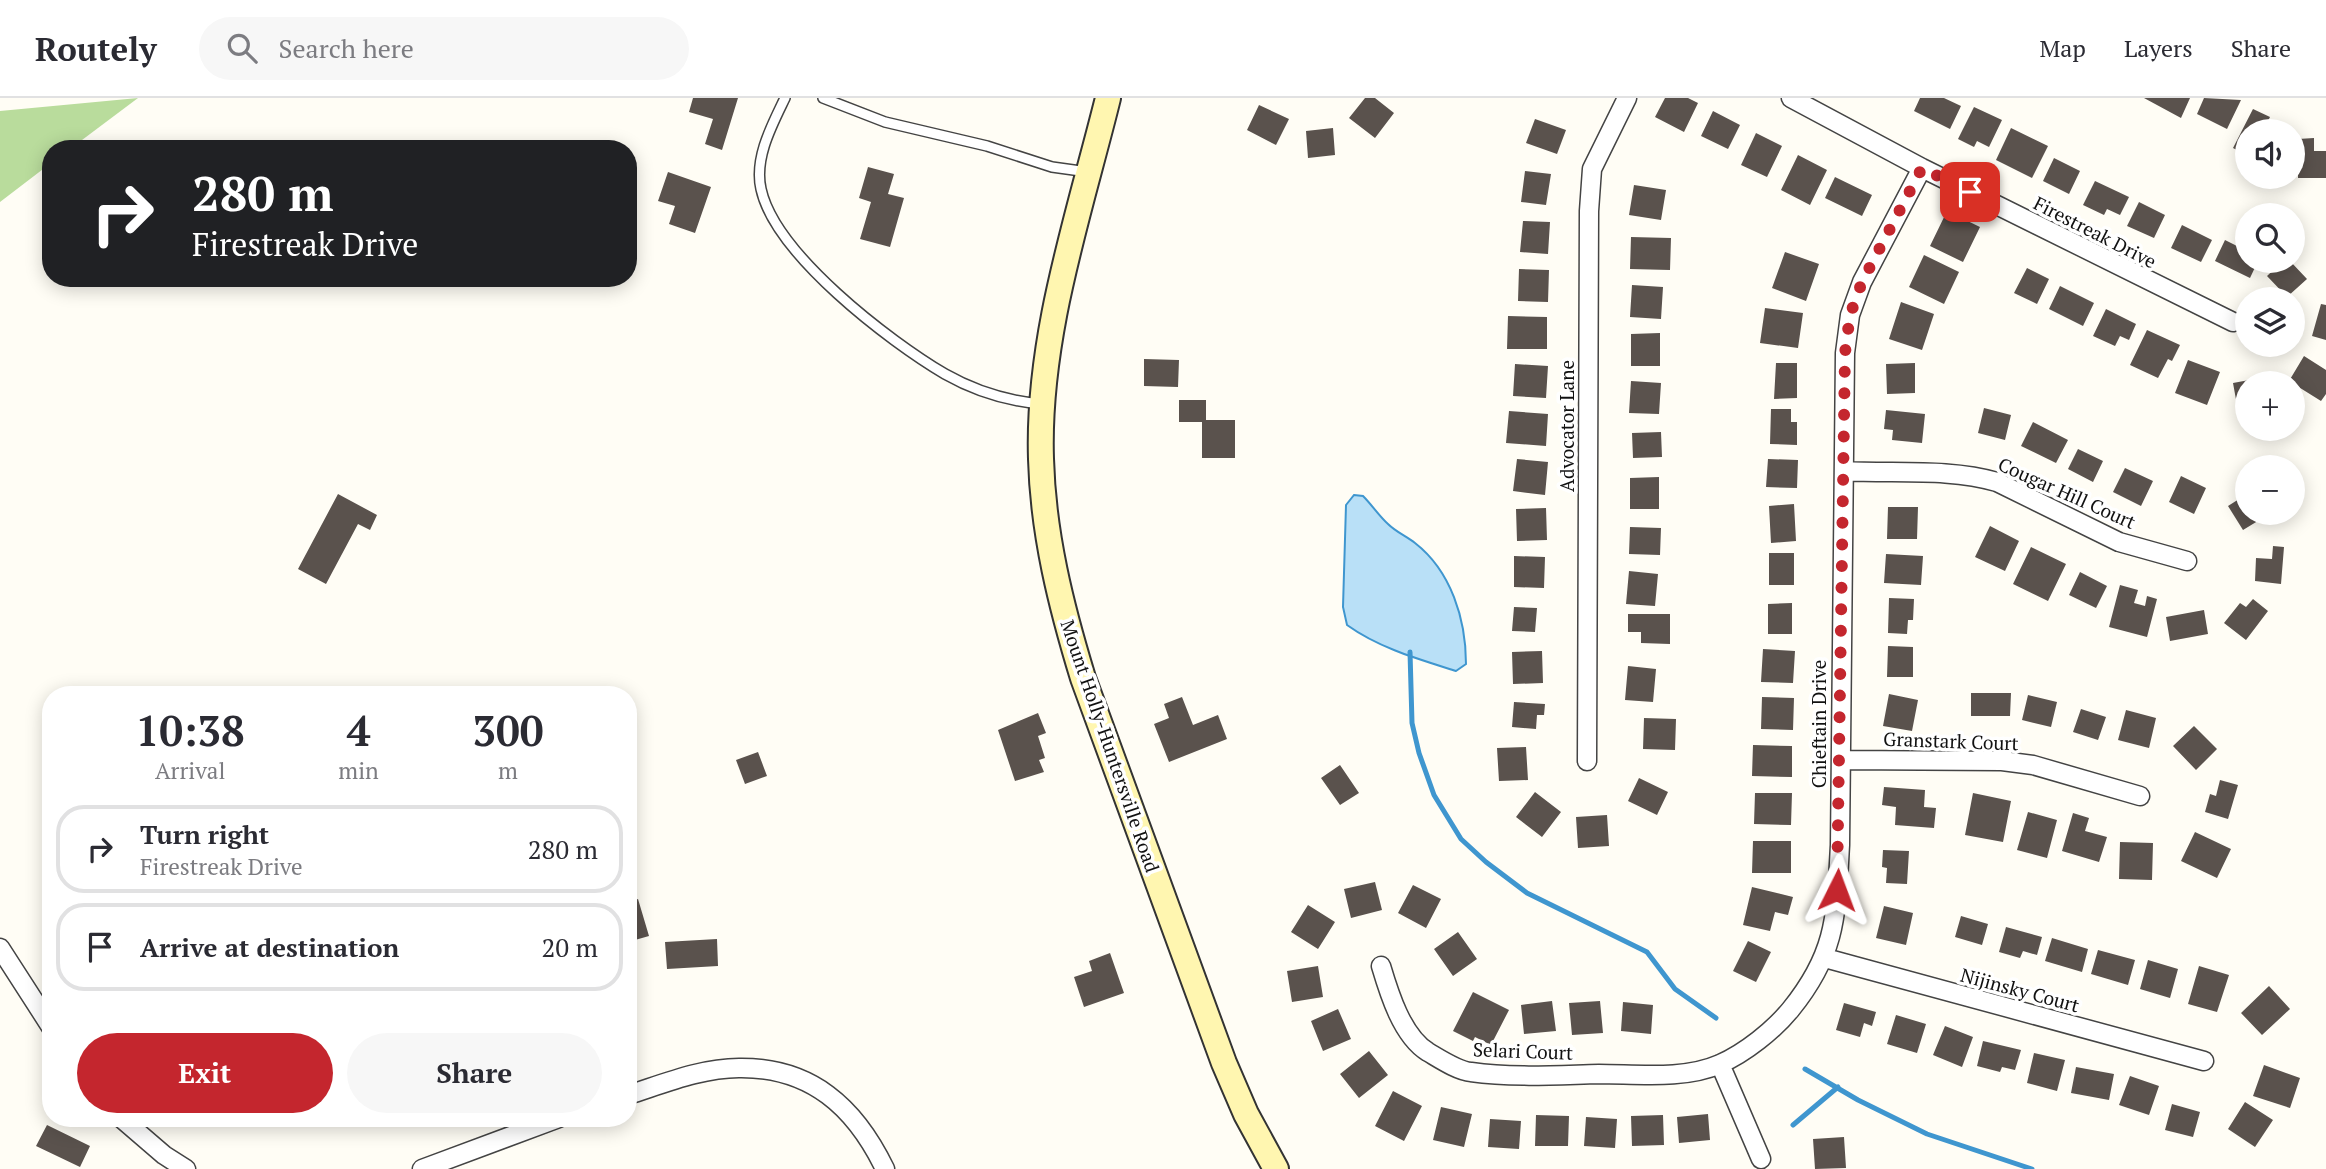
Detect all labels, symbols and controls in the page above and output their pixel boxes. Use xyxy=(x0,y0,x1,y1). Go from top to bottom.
search box xyxy=(199,17,689,80)
text: Routely xyxy=(35,27,157,70)
icon: search xyxy=(223,29,261,67)
text: Search here xyxy=(279,31,414,65)
text: Map xyxy=(2039,32,2086,64)
text: Layers xyxy=(2124,32,2193,64)
text: Share xyxy=(2231,32,2291,64)
map controls xyxy=(2235,119,2305,525)
button: sound xyxy=(2235,119,2305,189)
text: 280 m xyxy=(192,160,334,225)
pin xyxy=(1940,162,2000,222)
icon: right xyxy=(77,168,168,259)
icon: arrive xyxy=(1951,173,1989,211)
street label: Firestreak Drive xyxy=(2030,190,2161,273)
button: search xyxy=(2235,203,2305,273)
text: Firestreak Drive xyxy=(192,223,418,265)
button: layers xyxy=(2235,287,2305,357)
street label: Advocator Lane xyxy=(1554,360,1579,492)
button: + xyxy=(2235,371,2305,441)
street label: Cougar Hill Court xyxy=(1995,451,2140,534)
button: − xyxy=(2235,455,2305,525)
street label: Mount Holly-Huntersville Road xyxy=(1055,616,1166,876)
street label: Chieftain Drive xyxy=(1806,660,1831,788)
text: 10:38 xyxy=(136,702,245,758)
text: 4 xyxy=(347,702,370,758)
text: 300 xyxy=(472,702,543,758)
street label: Granstark Court xyxy=(1883,726,2019,755)
text: Arrival xyxy=(155,755,225,786)
text: min xyxy=(338,755,379,786)
text: m xyxy=(498,755,518,786)
text: Turn right xyxy=(140,817,269,851)
icon: right xyxy=(81,830,119,868)
text: 280 m xyxy=(528,832,598,866)
text: Firestreak Drive xyxy=(140,851,303,882)
position arrow xyxy=(1800,853,1874,927)
icon: arrive xyxy=(81,928,119,966)
text: Arrive at destination xyxy=(140,930,399,964)
text: 20 m xyxy=(542,930,598,964)
street label: Nijinsky Court xyxy=(1958,962,2082,1017)
button: Exit xyxy=(77,1033,333,1113)
button: Share xyxy=(347,1033,602,1113)
street label: Selari Court xyxy=(1472,1036,1574,1065)

